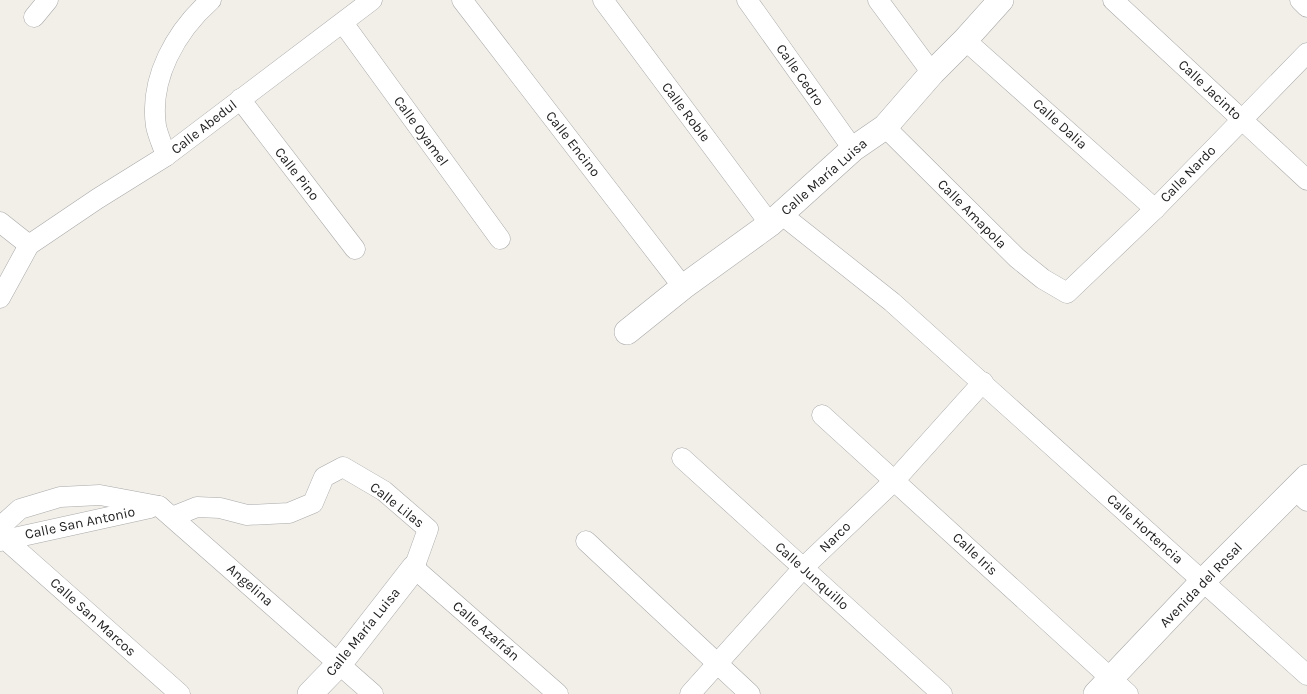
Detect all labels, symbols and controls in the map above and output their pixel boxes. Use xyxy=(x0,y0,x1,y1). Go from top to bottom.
street label: Calle Cedro xyxy=(773,41,827,109)
street label: Calle Jacinto xyxy=(1175,56,1245,124)
street label: Calle Roble xyxy=(658,79,714,145)
street label: Calle Oyamel xyxy=(390,93,452,169)
street label: Calle Dalia xyxy=(1029,95,1091,153)
street label: Calle Abedul xyxy=(168,96,240,158)
street label: Calle Encino xyxy=(542,108,604,180)
street label: Calle María Luisa xyxy=(777,135,871,219)
street label: Calle Nardo xyxy=(1157,142,1219,206)
street label: Calle Pino xyxy=(271,144,323,204)
street label: Calle Amapola xyxy=(934,176,1010,252)
street label: Calle Lilas xyxy=(366,478,428,532)
street label: Calle Hortencia xyxy=(1103,490,1187,568)
street label: Calle San Antonio xyxy=(23,503,137,543)
street label: Narco xyxy=(816,518,854,556)
street label: Calle Iris xyxy=(949,529,1001,579)
street label: Calle Junquillo xyxy=(772,538,852,614)
street label: Avenida del Rosal xyxy=(1156,539,1246,631)
street label: Angelina xyxy=(223,560,277,610)
street label: Calle San Marcos xyxy=(47,574,139,660)
street label: Calle María Luisa xyxy=(322,584,404,680)
street label: Calle Azafrán xyxy=(449,597,523,665)

